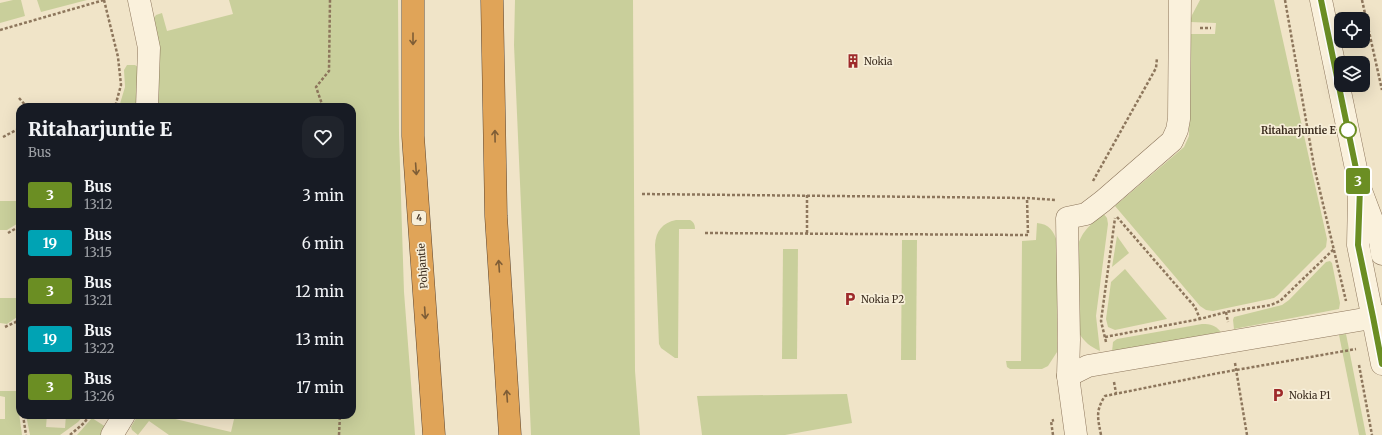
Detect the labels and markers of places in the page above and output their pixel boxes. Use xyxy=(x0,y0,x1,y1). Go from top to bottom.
building icon: Nokia xyxy=(845,53,861,69)
place label: Nokia xyxy=(864,55,893,68)
marker: Ritaharjuntie E xyxy=(1339,121,1357,139)
place label: Ritaharjuntie E xyxy=(1261,124,1336,137)
parking icon: Nokia P2 xyxy=(842,291,858,307)
place label: Nokia P2 xyxy=(861,293,904,306)
parking icon: Nokia P1 xyxy=(1270,387,1286,403)
place label: Nokia P1 xyxy=(1289,389,1331,402)

